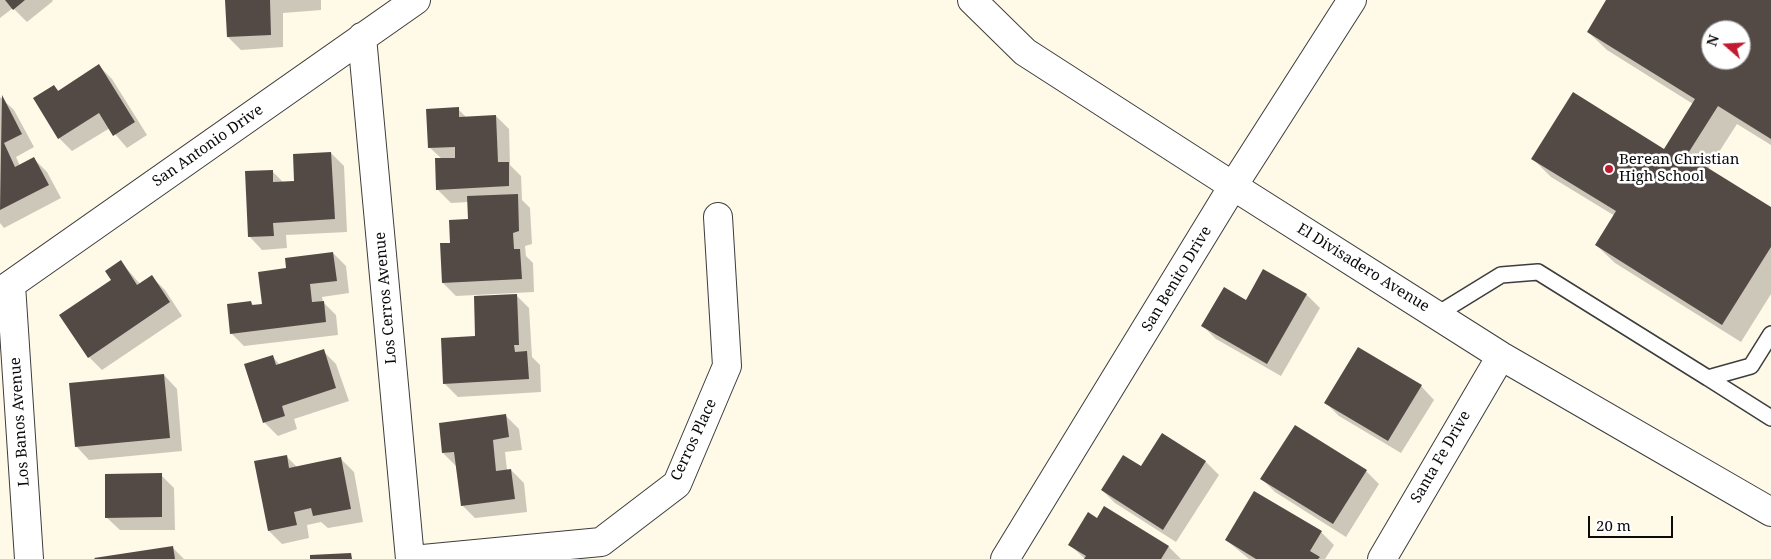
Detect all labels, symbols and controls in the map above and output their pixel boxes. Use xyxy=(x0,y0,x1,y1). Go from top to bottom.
north arrow xyxy=(1701,20,1751,70)
text: N xyxy=(1702,32,1723,49)
street label: San Antonio Drive xyxy=(149,101,267,191)
place label: Berean Christian High School xyxy=(1619,151,1740,186)
marker: Berean Christian High School xyxy=(1603,163,1615,175)
street label: El Divisadero Avenue xyxy=(1293,220,1433,316)
street label: San Benito Drive xyxy=(1138,223,1216,335)
street label: Los Cerros Avenue xyxy=(371,231,401,365)
street label: Los Banos Avenue xyxy=(7,357,33,487)
street label: Cerros Place xyxy=(667,396,721,484)
street label: Santa Fe Drive xyxy=(1407,408,1475,506)
scale bar xyxy=(1591,506,1676,538)
text: 20 m xyxy=(1596,515,1631,535)

